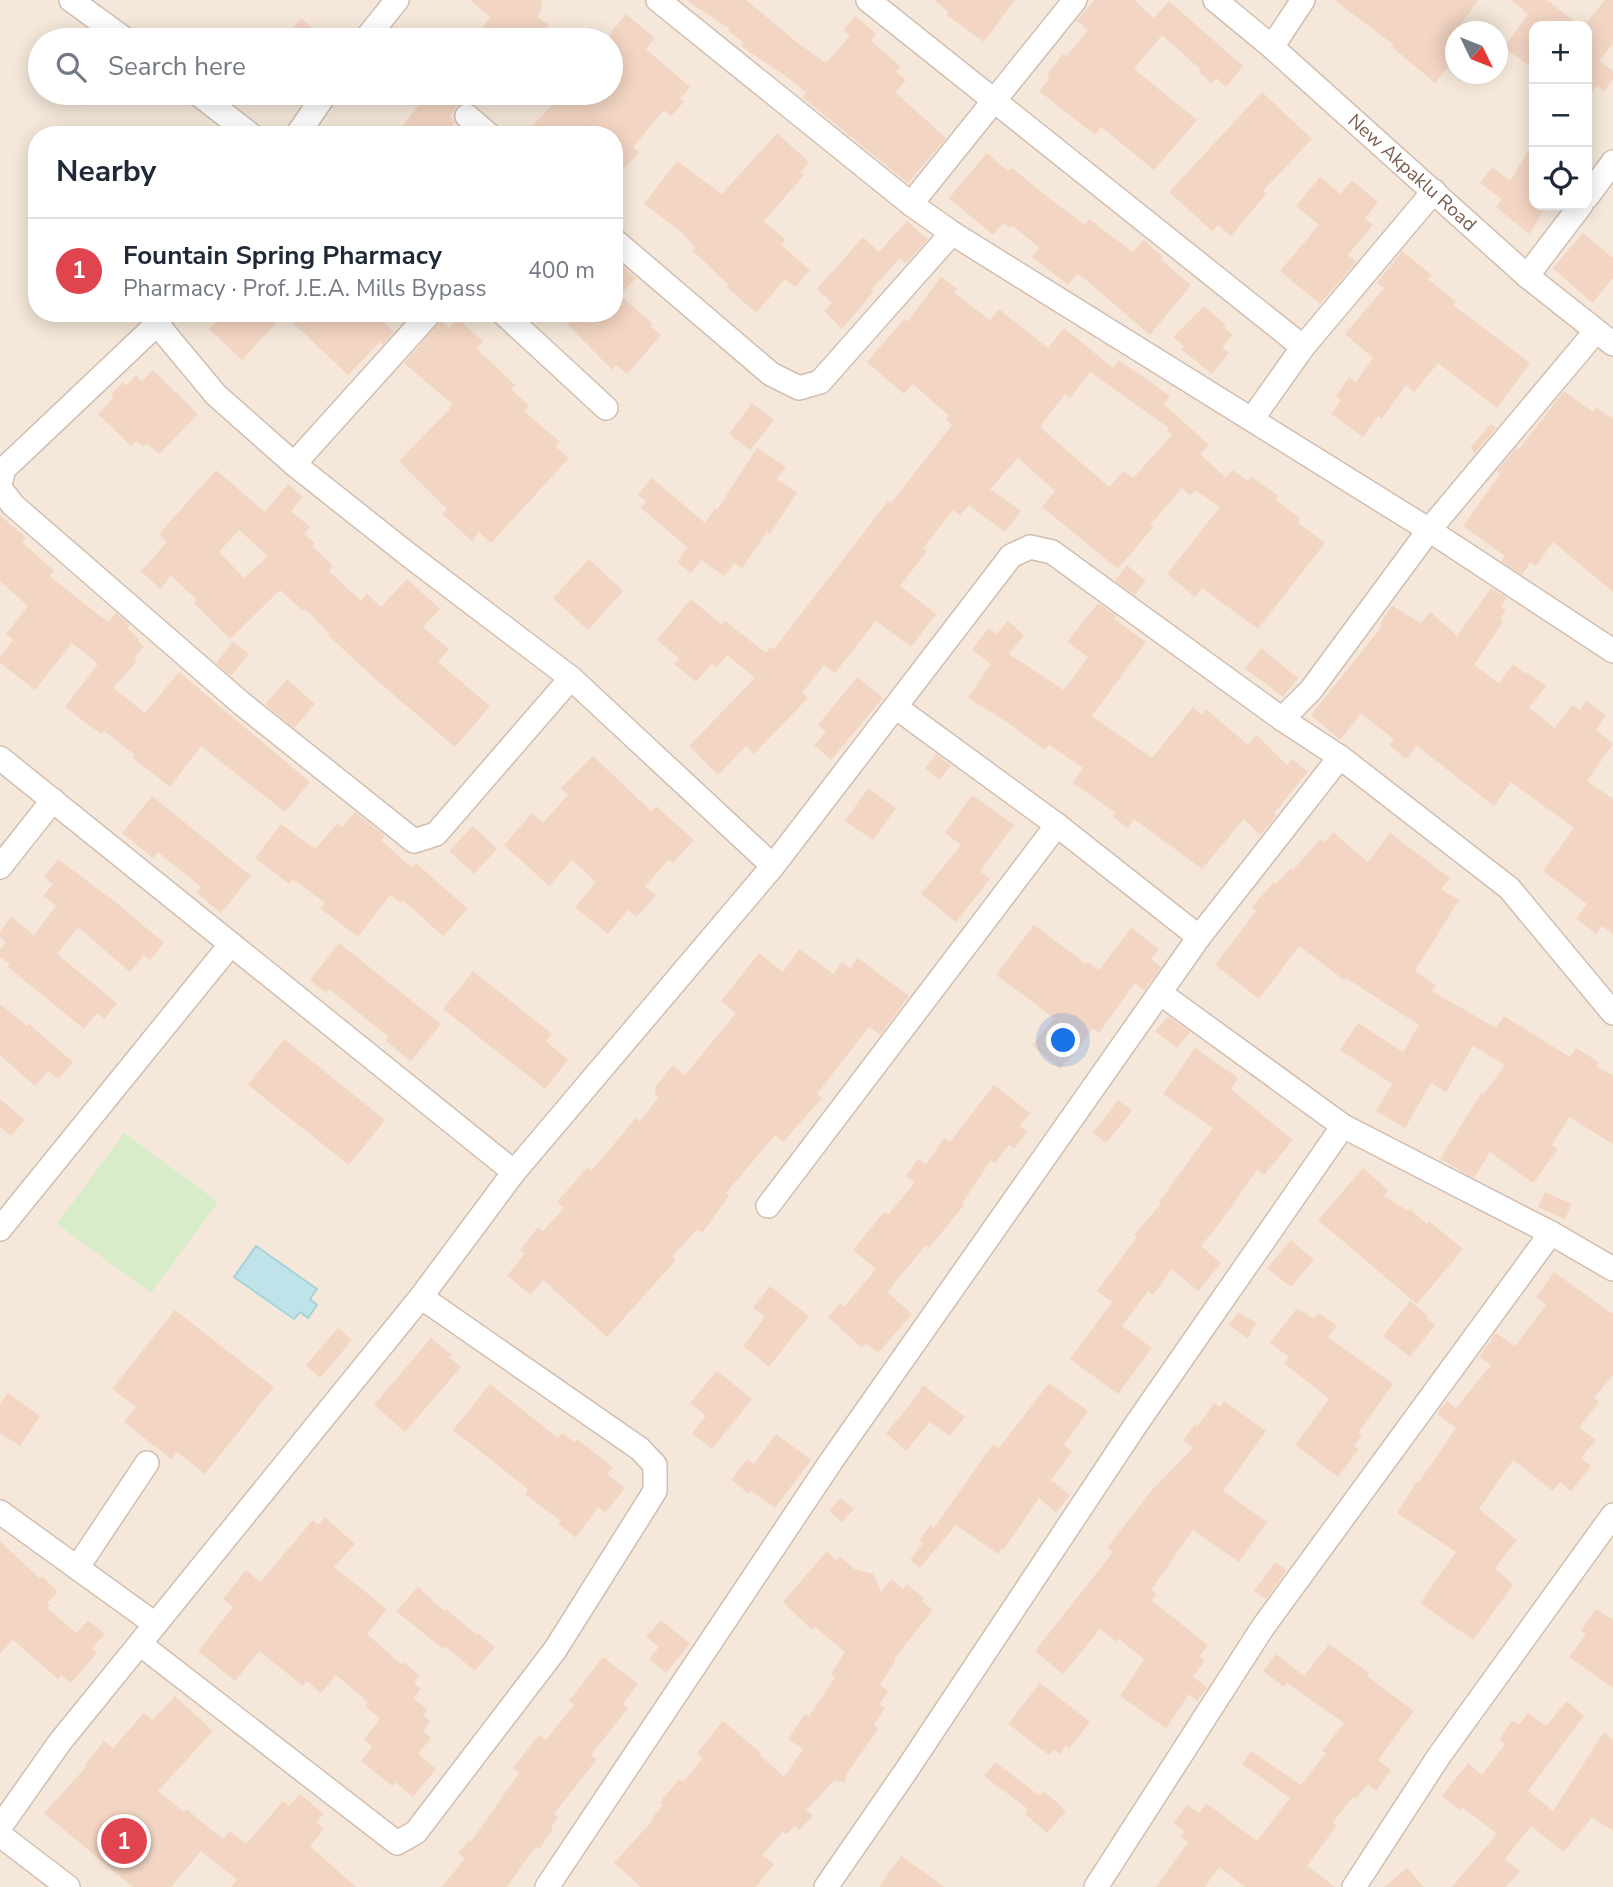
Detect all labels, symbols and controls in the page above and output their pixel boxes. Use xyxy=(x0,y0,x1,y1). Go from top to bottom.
north arrow xyxy=(1445,21,1508,84)
map controls xyxy=(1529,21,1592,210)
button: + xyxy=(1529,21,1592,84)
search box xyxy=(28,28,623,105)
icon: search xyxy=(52,48,90,86)
text: Search here xyxy=(108,49,246,84)
button: − xyxy=(1529,84,1592,147)
street label: New Akpaklu Road xyxy=(1342,108,1482,237)
button: locate xyxy=(1529,147,1592,210)
text: Nearby xyxy=(56,151,156,192)
text: Fountain Spring Pharmacy xyxy=(123,238,442,273)
text: 1 xyxy=(72,255,86,286)
text: 400 m xyxy=(528,255,595,286)
text: Pharmacy · Prof. J.E.A. Mills Bypass xyxy=(123,273,487,304)
your location xyxy=(1046,1023,1080,1057)
pin: 1 xyxy=(101,1815,147,1867)

